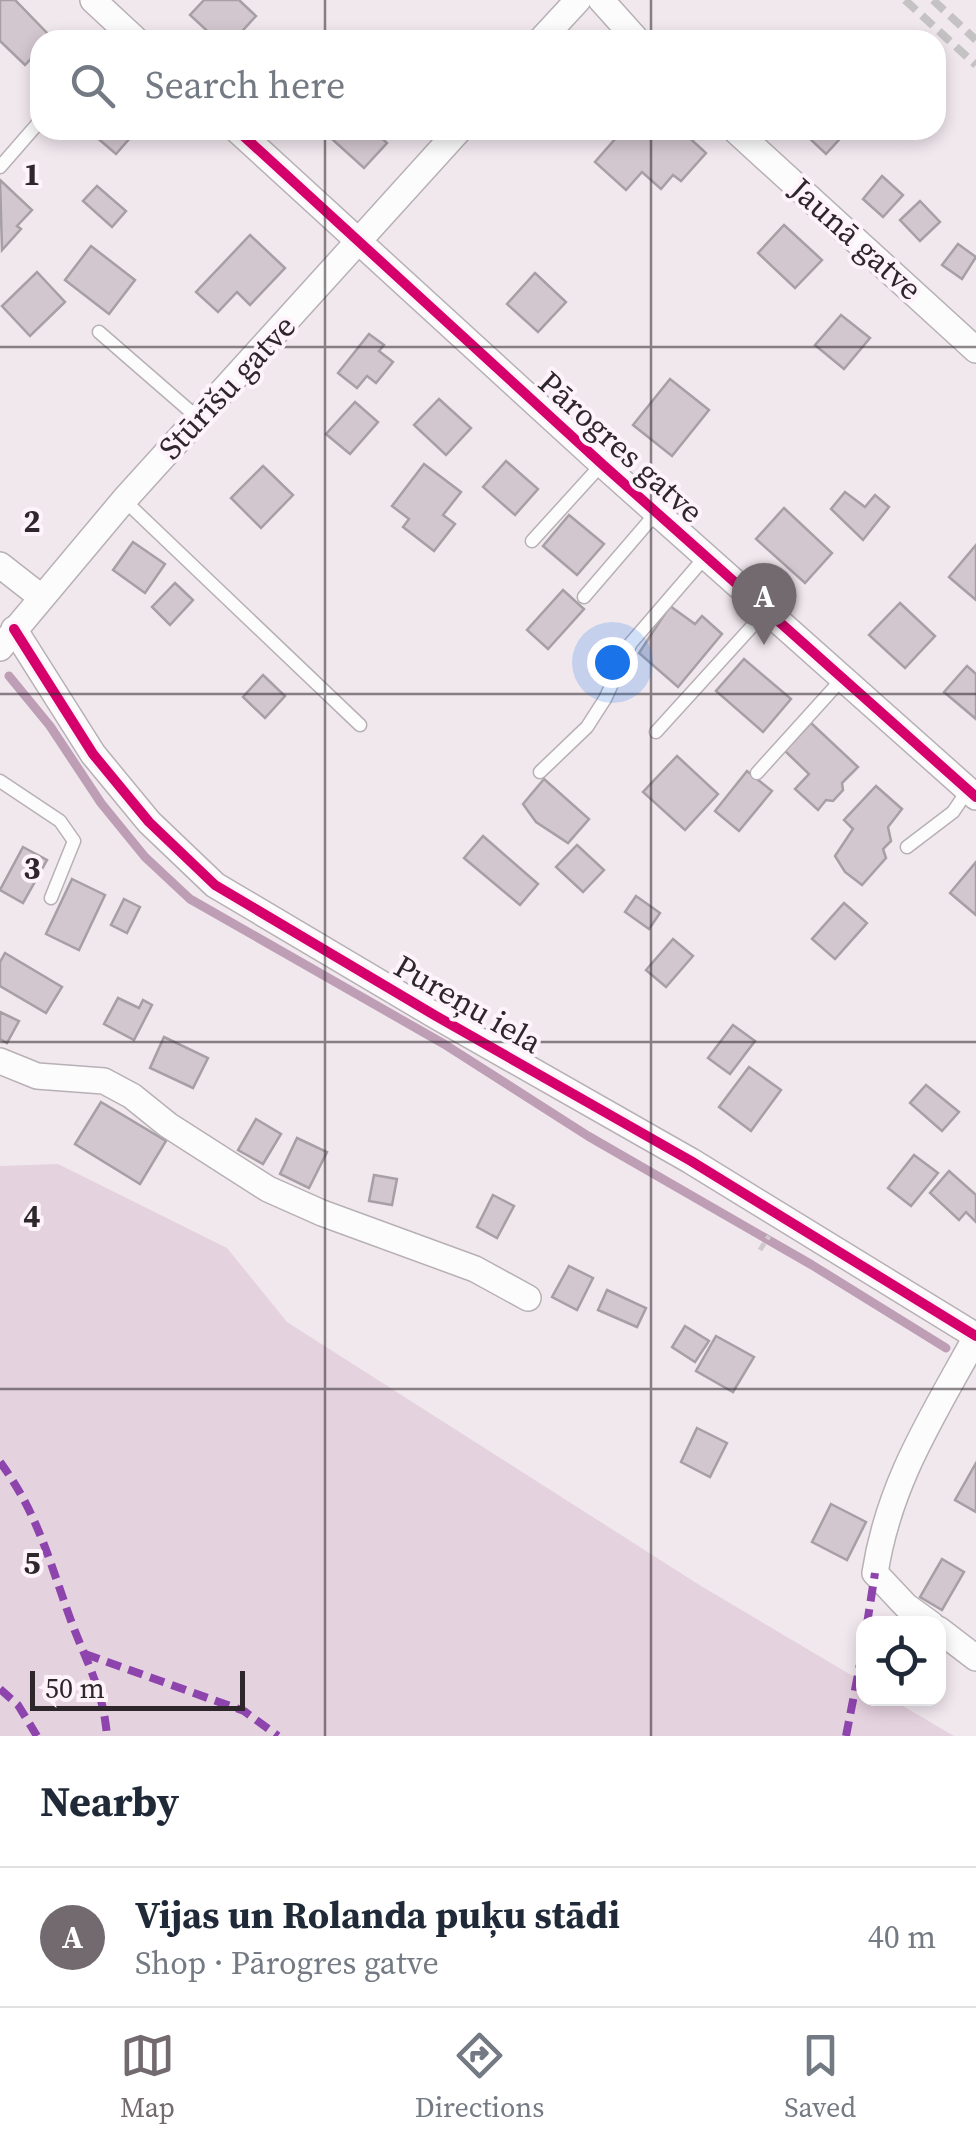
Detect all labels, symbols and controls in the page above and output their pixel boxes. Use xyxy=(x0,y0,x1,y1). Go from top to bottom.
search box xyxy=(30,30,946,140)
icon: search xyxy=(65,58,120,113)
text: Search here xyxy=(145,59,345,111)
text: 1 xyxy=(23,152,41,196)
street label: Jaunā gatve xyxy=(780,167,932,310)
street label: Stūrīšu gatve xyxy=(149,305,305,469)
street label: Pārogres gatve xyxy=(529,361,713,533)
text: 2 xyxy=(23,499,41,543)
pin: A xyxy=(732,562,796,645)
your location xyxy=(587,637,638,688)
text: 3 xyxy=(23,846,41,890)
street label: Pureņu iela xyxy=(386,944,550,1064)
text: 4 xyxy=(23,1194,41,1238)
text: 5 xyxy=(23,1541,41,1585)
map controls xyxy=(856,1616,946,1706)
button: locate xyxy=(856,1616,946,1706)
scale bar xyxy=(30,1666,245,1710)
text: 50 m xyxy=(45,1669,105,1707)
text: Nearby xyxy=(40,1772,179,1830)
text: Vijas un Rolanda puķu stādi xyxy=(135,1889,620,1941)
text: A xyxy=(62,1915,83,1959)
text: 40 m xyxy=(868,1915,936,1959)
text: Shop · Pārogres gatve xyxy=(135,1941,439,1985)
tab: Map xyxy=(120,2028,175,2126)
tab: Directions xyxy=(415,2028,544,2126)
tab: Saved xyxy=(784,2028,856,2126)

